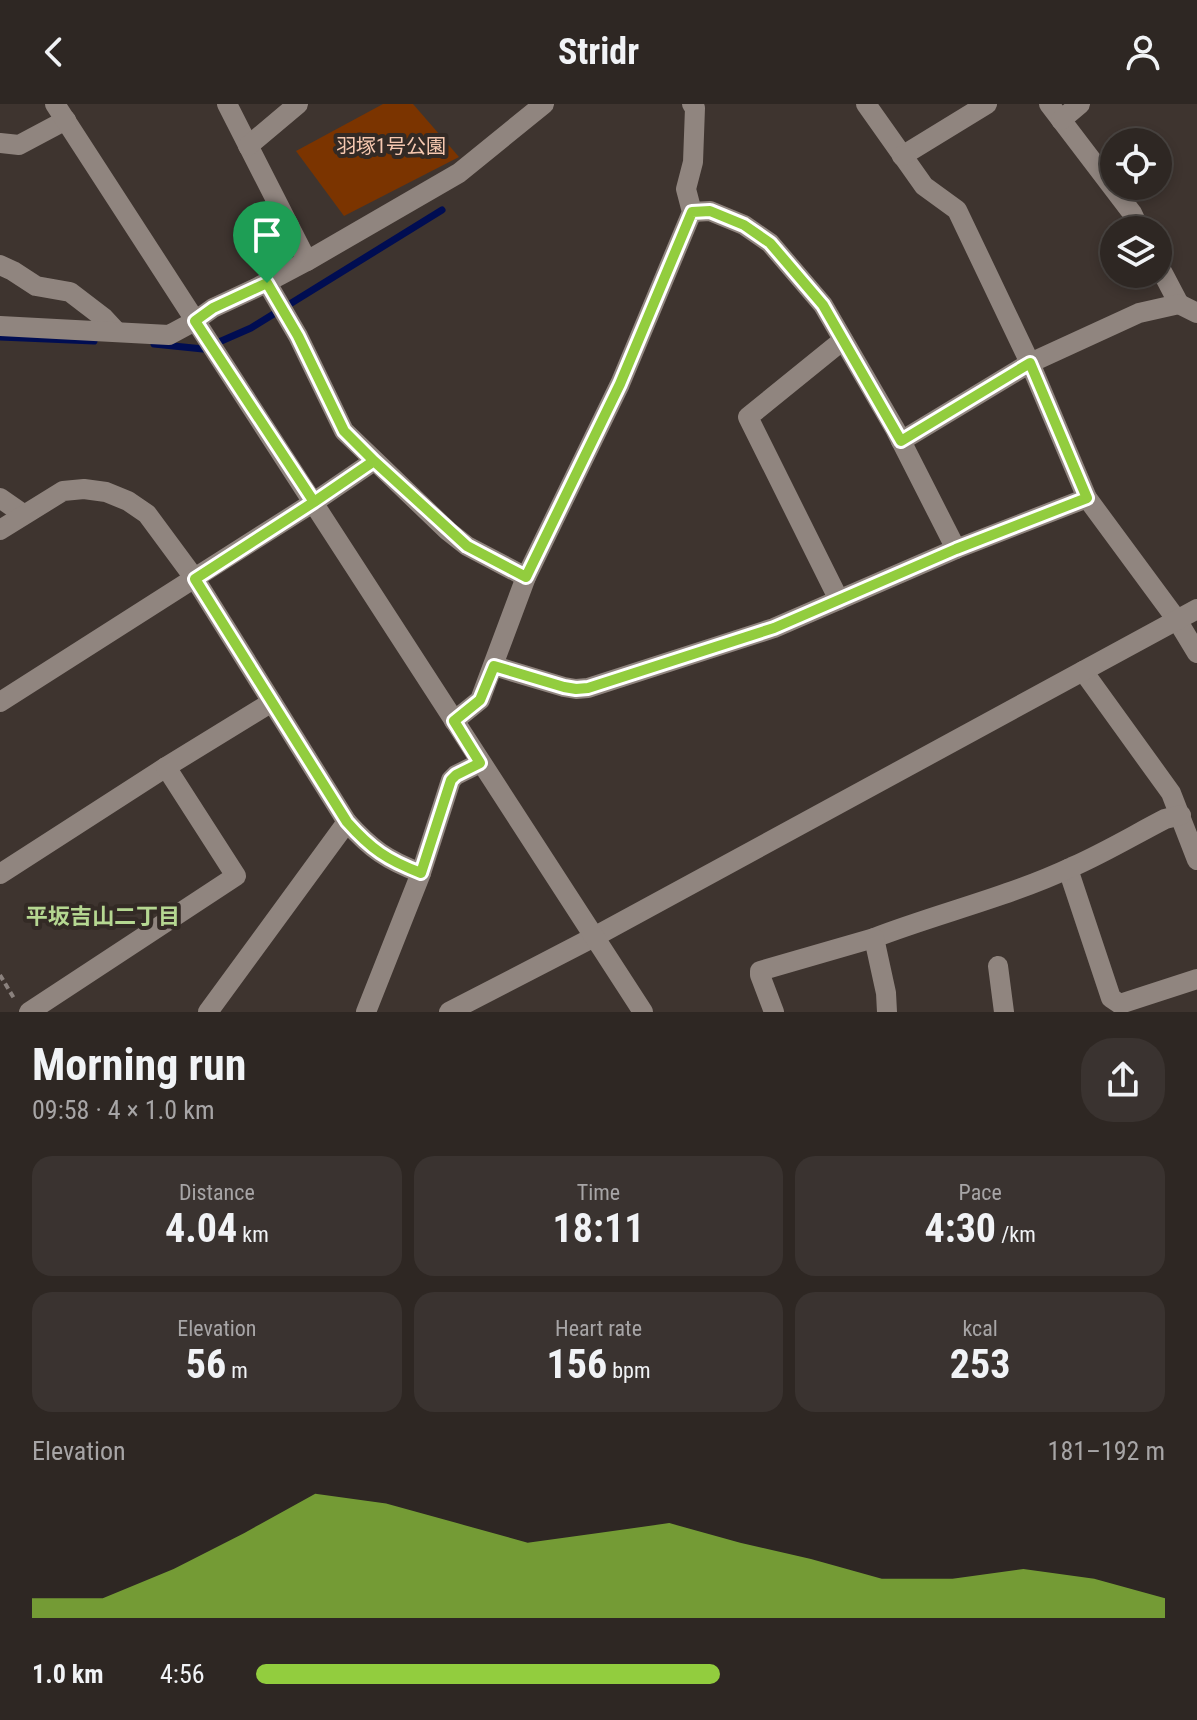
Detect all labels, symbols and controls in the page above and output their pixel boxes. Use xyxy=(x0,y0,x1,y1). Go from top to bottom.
icon: back xyxy=(32,30,76,74)
icon: person xyxy=(1121,30,1165,74)
text: Stridr xyxy=(558,31,639,73)
map controls xyxy=(1100,128,1172,288)
button: locate xyxy=(1100,128,1172,200)
park label: 羽塚1号公園 xyxy=(336,134,446,158)
pin xyxy=(233,201,301,283)
icon: arrive xyxy=(245,213,289,257)
button: layers xyxy=(1100,216,1172,288)
district label: 平坂吉山二丁目 xyxy=(26,904,180,929)
button: share xyxy=(1081,1038,1165,1122)
text: Morning run xyxy=(32,1039,246,1091)
text: 09:58 · 4 × 1.0 km xyxy=(32,1095,214,1125)
text: Distance xyxy=(179,1180,255,1205)
text: Time xyxy=(577,1180,620,1205)
text: Pace xyxy=(959,1180,1002,1205)
text: 4.04 xyxy=(165,1205,237,1252)
text: 18:11 xyxy=(553,1205,644,1252)
text: 4:30 xyxy=(925,1205,996,1252)
text: km xyxy=(237,1222,269,1247)
text: /km xyxy=(996,1222,1036,1247)
text: Elevation xyxy=(177,1316,256,1341)
text: Heart rate xyxy=(555,1316,642,1341)
text: kcal xyxy=(962,1316,998,1341)
text: 56 xyxy=(186,1341,226,1388)
text: 156 xyxy=(547,1341,607,1388)
text: 253 xyxy=(950,1341,1010,1388)
text: m xyxy=(226,1358,248,1383)
text: bpm xyxy=(607,1358,650,1383)
text: Elevation xyxy=(32,1436,126,1466)
text: 181–192 m xyxy=(1048,1436,1165,1466)
text: 1.0 km xyxy=(32,1659,104,1689)
text: 4:56 xyxy=(160,1659,205,1689)

